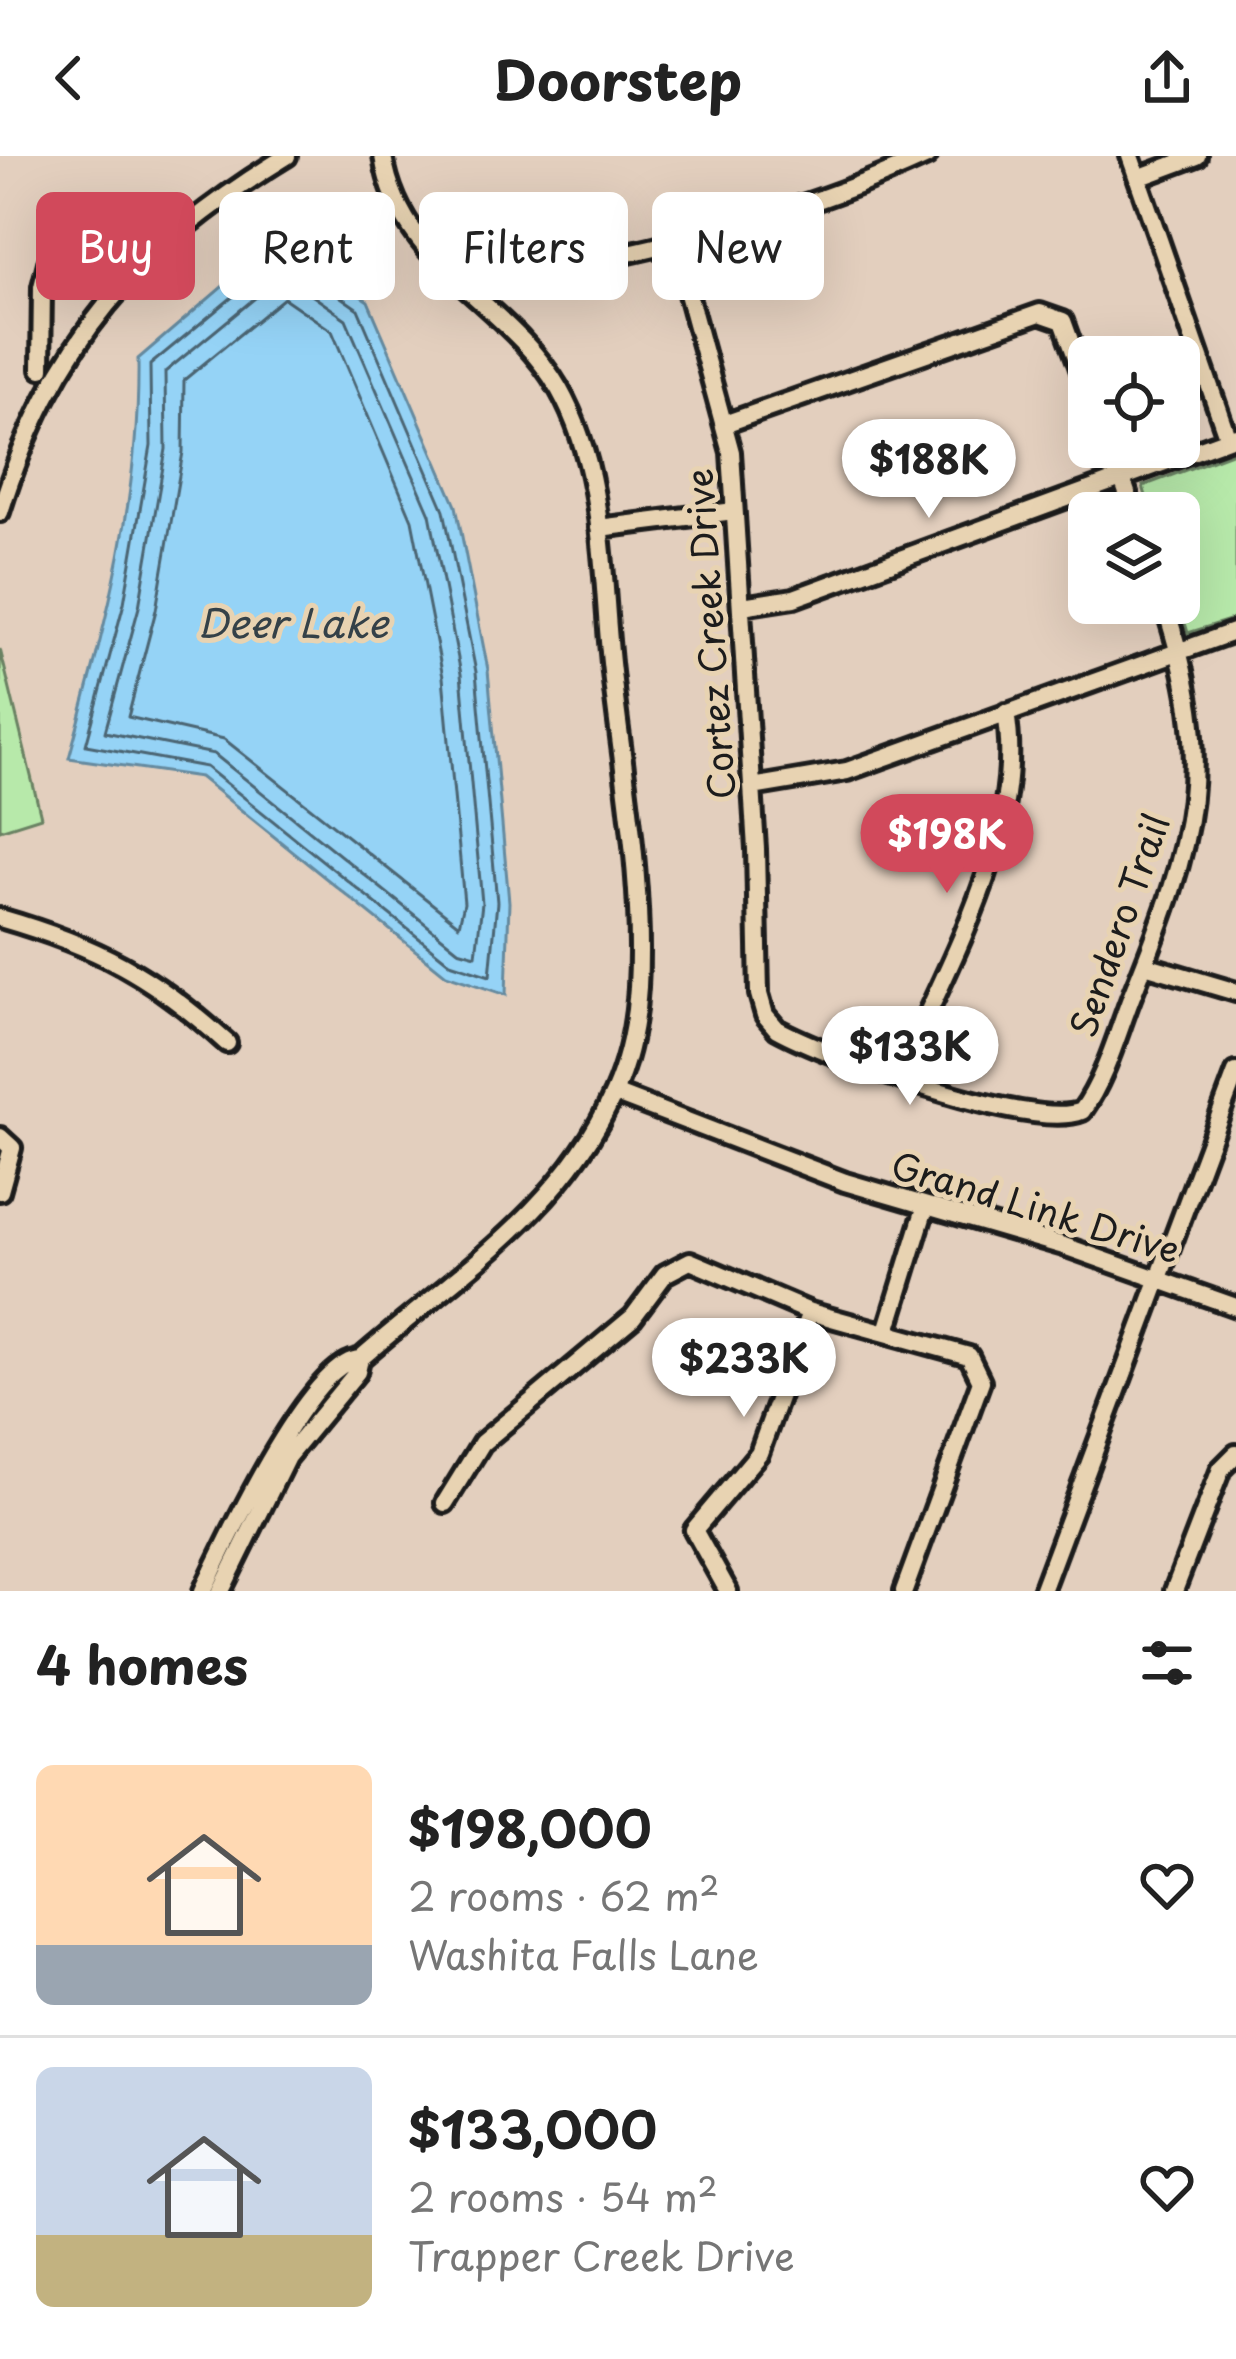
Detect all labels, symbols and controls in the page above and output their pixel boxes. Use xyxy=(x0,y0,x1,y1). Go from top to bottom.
text: Doorstep xyxy=(494,38,742,119)
icon: back xyxy=(36,45,102,111)
icon: share xyxy=(1134,45,1200,111)
chip: Buy xyxy=(36,192,195,300)
chip: Rent xyxy=(219,192,395,300)
chip: Filters xyxy=(419,192,628,300)
chip: New xyxy=(652,192,824,300)
map controls xyxy=(1068,336,1200,624)
button: locate xyxy=(1068,336,1200,468)
pin: $188K xyxy=(845,419,1013,521)
text: $188K xyxy=(869,428,989,487)
street label: Cortez Creek Drive xyxy=(671,467,747,801)
button: layers xyxy=(1068,492,1200,624)
water label: Deer Lake xyxy=(198,592,390,651)
pin: $198K xyxy=(863,794,1031,896)
text: $198K xyxy=(888,803,1006,862)
street label: Sendero Trail xyxy=(1055,806,1181,1044)
pin: $133K xyxy=(826,1006,994,1108)
text: $133K xyxy=(849,1015,971,1074)
street label: Grand Link Drive xyxy=(885,1136,1187,1276)
pin: $233K xyxy=(660,1318,828,1420)
text: $233K xyxy=(679,1327,809,1386)
text: 4 homes xyxy=(36,1625,248,1702)
icon: filters xyxy=(1134,1630,1200,1696)
text: $198,000 xyxy=(408,1788,652,1865)
icon: home xyxy=(132,1813,276,1957)
icon: heart xyxy=(1134,1852,1200,1918)
text: 2 rooms · 62 m² xyxy=(408,1865,720,1924)
text: Washita Falls Lane xyxy=(408,1924,759,1983)
text: $133,000 xyxy=(408,2089,657,2166)
icon: home xyxy=(132,2115,276,2259)
icon: heart xyxy=(1134,2154,1200,2220)
text: 2 rooms · 54 m² xyxy=(408,2166,718,2225)
text: Trapper Creek Drive xyxy=(408,2225,795,2284)

